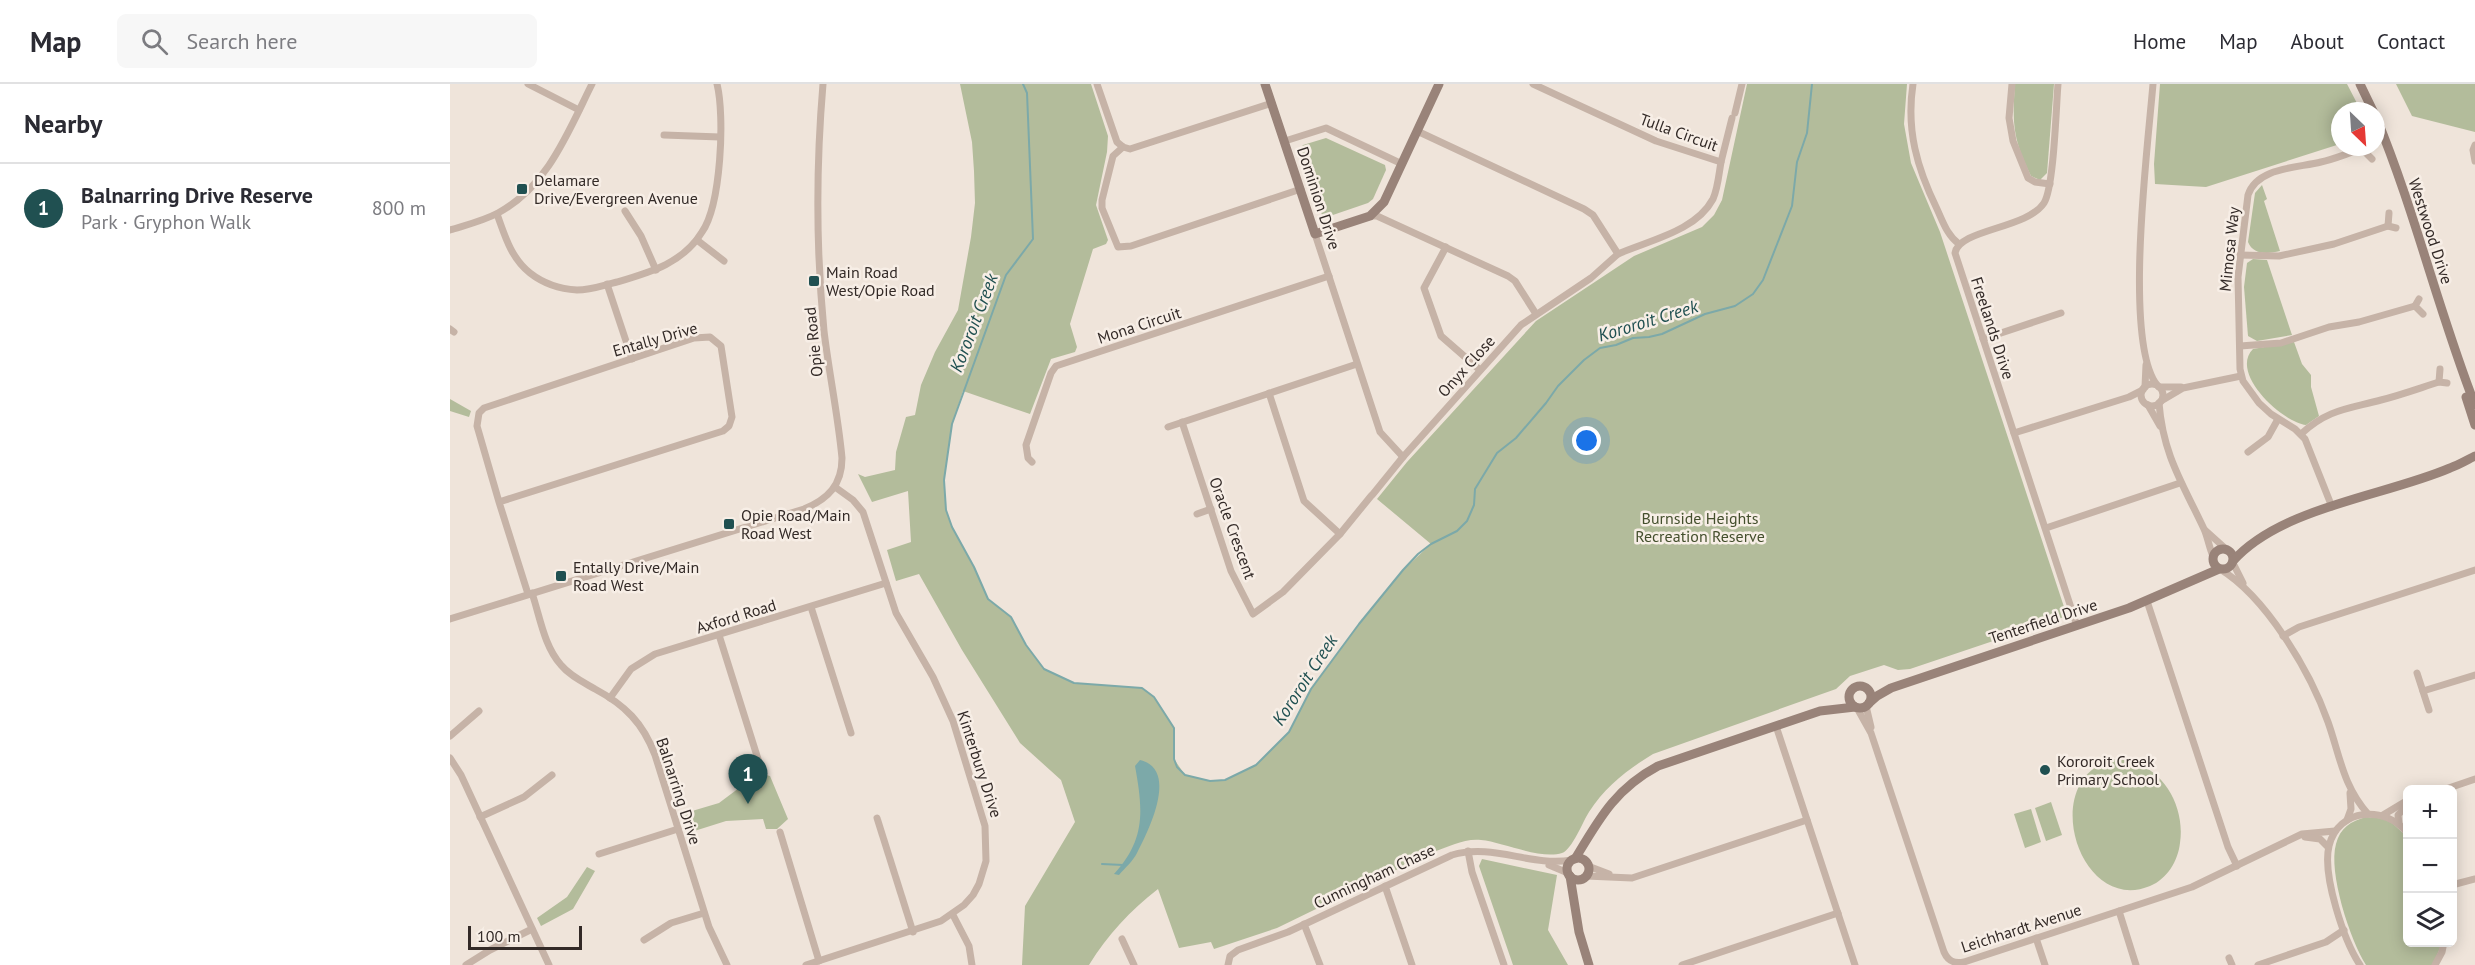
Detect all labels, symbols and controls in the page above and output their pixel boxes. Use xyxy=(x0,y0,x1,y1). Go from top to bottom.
search box xyxy=(117,14,537,68)
text: Map xyxy=(30,23,81,60)
icon: search xyxy=(138,25,171,58)
text: Search here xyxy=(186,27,297,55)
text: Home xyxy=(2133,28,2186,55)
text: Map xyxy=(2219,28,2258,55)
text: About xyxy=(2291,28,2344,55)
text: Contact xyxy=(2377,28,2445,55)
north arrow xyxy=(2331,102,2385,156)
text: Nearby xyxy=(24,107,102,140)
street label: Tulla Circuit xyxy=(1637,109,1721,156)
street label: Dominion Drive xyxy=(1293,144,1345,252)
place label: Delamare Drive/Evergreen Avenue xyxy=(534,170,698,208)
street label: Westwood Drive xyxy=(2404,175,2458,287)
text: Balnarring Drive Reserve xyxy=(81,181,313,209)
marker: Delamare Drive/Evergreen Avenue xyxy=(515,182,529,196)
text: 1 xyxy=(38,195,49,221)
text: 800 m xyxy=(372,195,426,221)
street label: Mimosa Way xyxy=(2215,205,2243,292)
text: Park · Gryphon Walk xyxy=(81,209,251,235)
place label: Main Road West/Opie Road xyxy=(826,262,935,300)
water label: Kororoit Creek xyxy=(944,270,1003,375)
marker: Main Road West/Opie Road xyxy=(807,274,821,288)
street label: Freelands Drive xyxy=(1967,274,2019,382)
water label: Kororoit Creek xyxy=(1595,294,1702,347)
street label: Mona Circuit xyxy=(1095,302,1184,348)
street label: Opie Road xyxy=(799,306,827,378)
street label: Entally Drive xyxy=(610,317,700,361)
street label: Onyx Close xyxy=(1433,331,1499,401)
your location xyxy=(1572,426,1601,455)
street label: Oracle Crescent xyxy=(1205,474,1261,582)
place label: Opie Road/Main Road West xyxy=(741,505,850,543)
park label: Burnside Heights Recreation Reserve xyxy=(1635,508,1765,546)
marker: Opie Road/Main Road West xyxy=(722,517,736,531)
place label: Entally Drive/Main Road West xyxy=(573,557,699,595)
marker: Entally Drive/Main Road West xyxy=(554,569,568,583)
street label: Axford Road xyxy=(693,594,779,638)
street label: Tenterfield Drive xyxy=(1986,594,2100,648)
water label: Kororoit Creek xyxy=(1267,629,1343,729)
street label: Kinterbury Drive xyxy=(953,708,1007,820)
street label: Balnarring Drive xyxy=(652,735,706,847)
place label: Kororoit Creek Primary School xyxy=(2057,751,2159,789)
pin: 1 xyxy=(728,754,768,804)
marker: Kororoit Creek Primary School xyxy=(2038,763,2052,777)
map controls xyxy=(2403,785,2457,947)
button: + xyxy=(2403,785,2457,839)
street label: Cunningham Chase xyxy=(1310,839,1438,913)
button: − xyxy=(2403,839,2457,893)
button: layers xyxy=(2403,893,2457,947)
street label: Leichhardt Avenue xyxy=(1958,899,2084,957)
scale bar xyxy=(468,923,582,950)
text: 100 m xyxy=(477,926,520,946)

